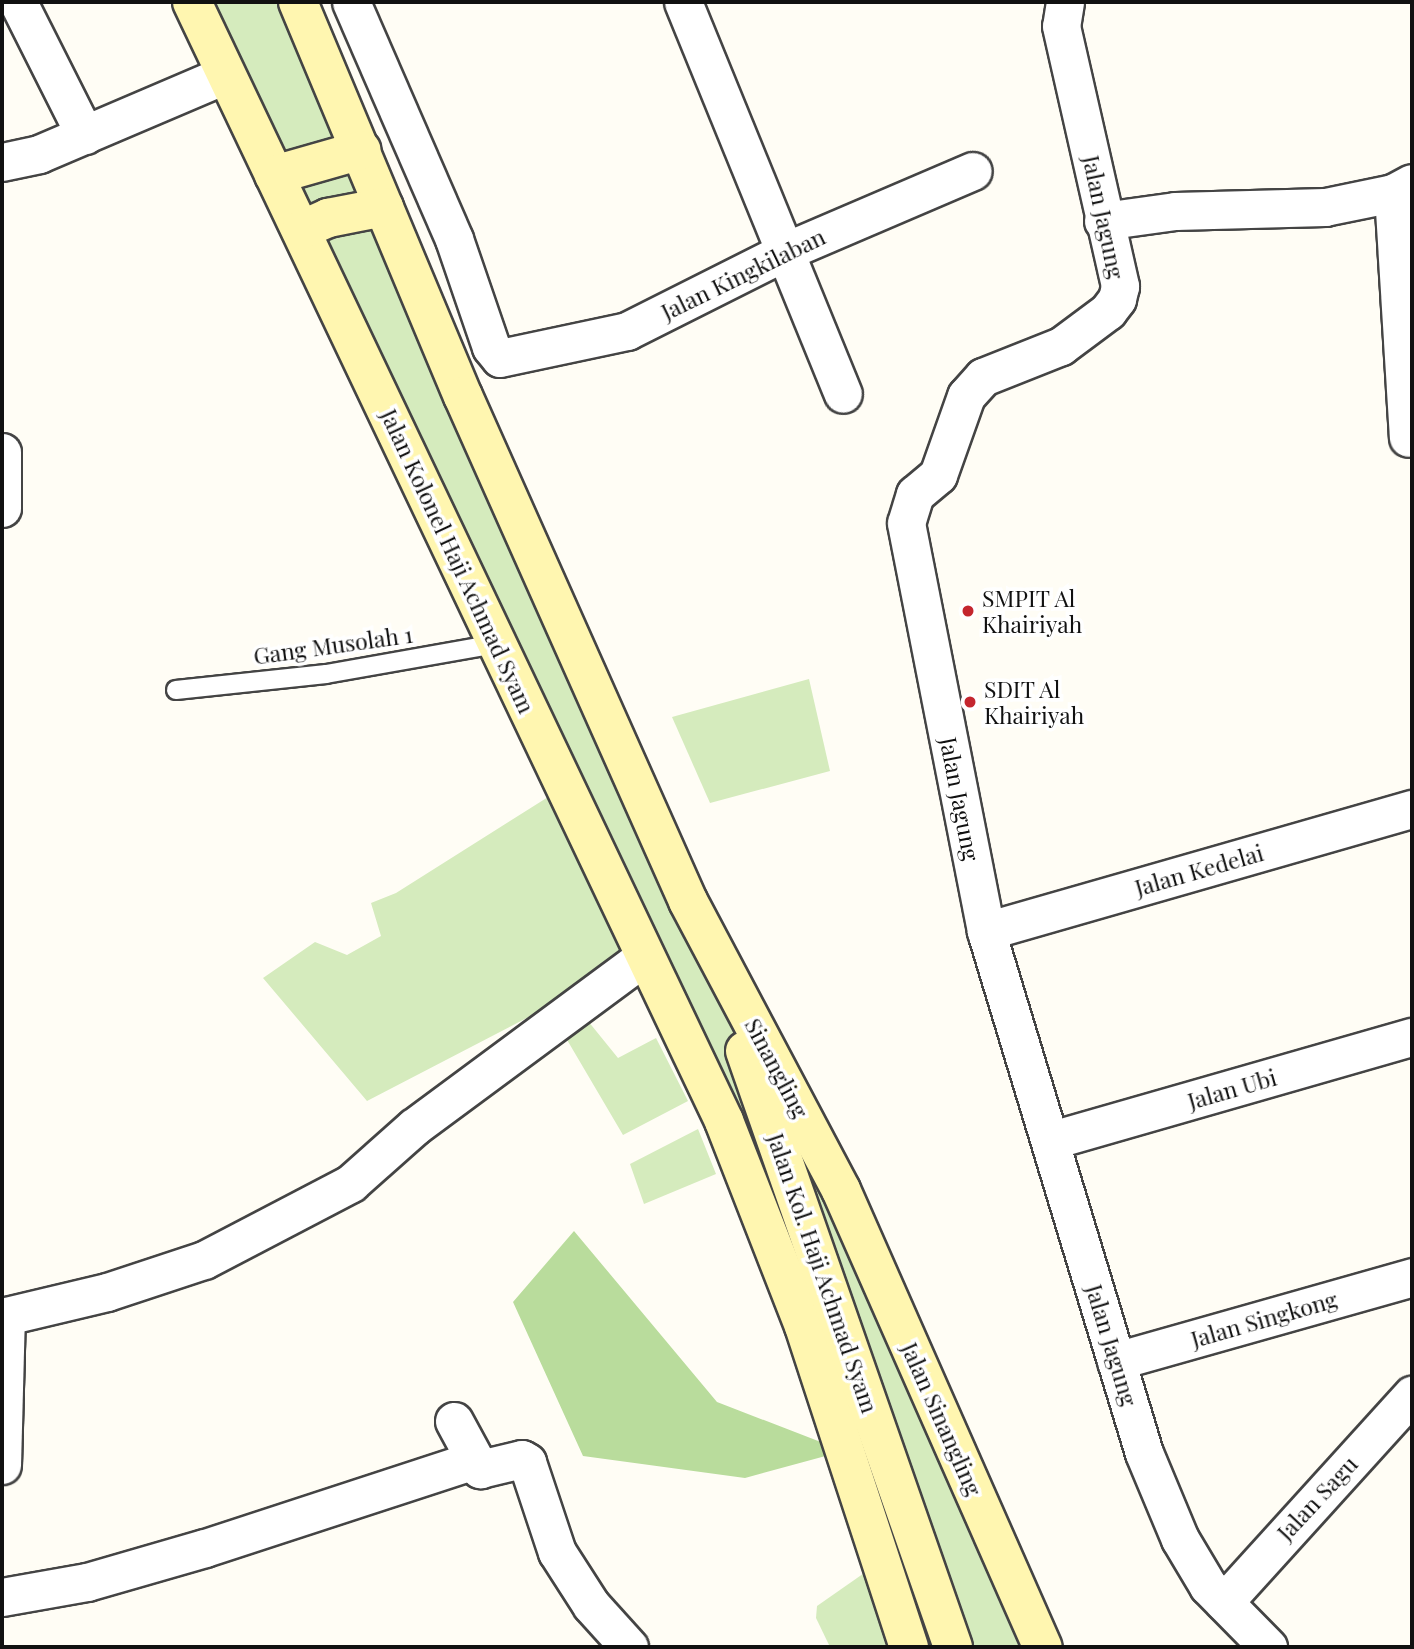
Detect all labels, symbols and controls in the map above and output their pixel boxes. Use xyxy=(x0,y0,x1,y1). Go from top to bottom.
street label: Jalan Jagung xyxy=(1077,153,1131,281)
street label: Jalan Kingkilaban xyxy=(657,222,829,326)
street label: Jalan Kolonel Haji Achmad Syam xyxy=(375,404,541,718)
place label: SMPIT Al Khairiyah xyxy=(982,584,1082,638)
marker: SMPIT Al Khairiyah xyxy=(960,603,976,619)
street label: Gang Musolah 1 xyxy=(252,620,414,670)
place label: SDIT Al Khairiyah xyxy=(984,675,1084,729)
marker: SDIT Al Khairiyah xyxy=(962,694,978,710)
street label: Jalan Jagung xyxy=(934,735,986,863)
street label: Jalan Kedelai xyxy=(1132,838,1266,902)
street label: Sinangling xyxy=(739,1013,815,1123)
street label: Jalan Ubi xyxy=(1184,1063,1280,1115)
street label: Jalan Kol. Haji Achmad Syam xyxy=(762,1129,884,1417)
street label: Jalan Jagung xyxy=(1080,1281,1144,1409)
street label: Jalan Singkong xyxy=(1188,1285,1340,1353)
street label: Jalan Sinangling xyxy=(896,1338,988,1500)
street label: Jalan Sagu xyxy=(1271,1450,1363,1546)

